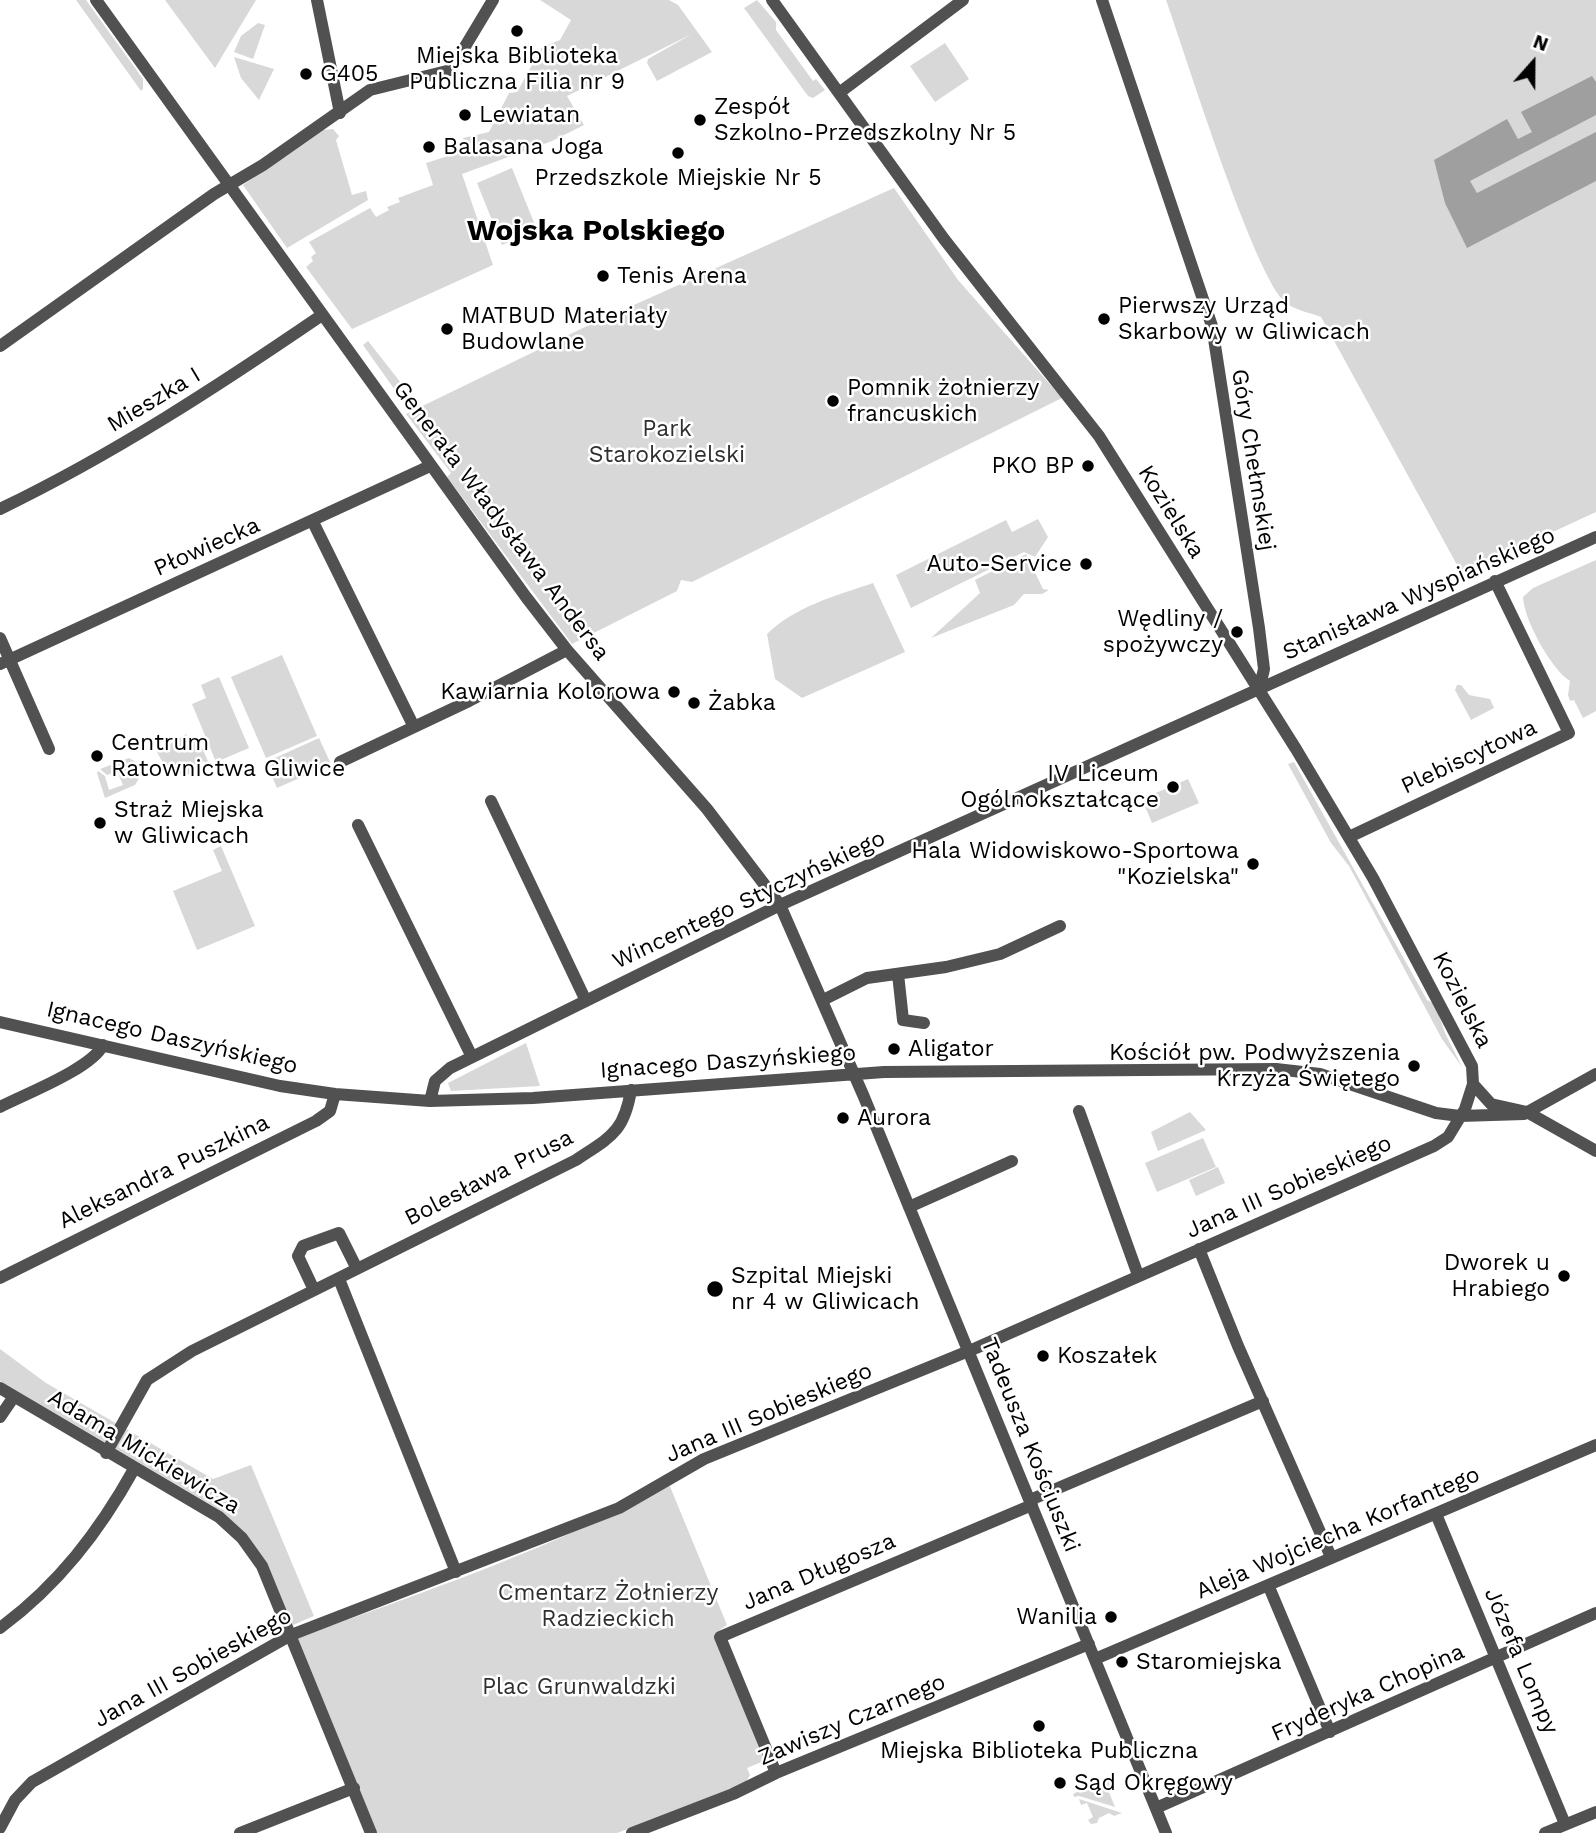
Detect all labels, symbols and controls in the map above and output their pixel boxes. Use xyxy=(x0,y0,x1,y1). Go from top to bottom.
marker: Miejska Biblioteka Publiczna Filia nr 9 xyxy=(509,23,525,39)
north arrow xyxy=(1498,28,1568,98)
text: N xyxy=(1530,30,1551,56)
place label: Miejska Biblioteka Publiczna Filia nr 9 xyxy=(409,42,625,96)
place label: G405 xyxy=(320,60,378,88)
marker: G405 xyxy=(298,66,314,82)
place label: Zespół Szkolno-Przedszkolny Nr 5 xyxy=(714,93,1016,147)
place label: Lewiatan xyxy=(479,101,580,129)
marker: Lewiatan xyxy=(457,107,473,123)
marker: Zespół Szkolno-Przedszkolny Nr 5 xyxy=(692,112,708,128)
place label: Balasana Joga xyxy=(443,133,603,161)
marker: Balasana Joga xyxy=(421,139,437,155)
marker: Przedszkole Miejskie Nr 5 xyxy=(670,145,686,161)
place label: Przedszkole Miejskie Nr 5 xyxy=(534,164,822,192)
district label: Wojska Polskiego xyxy=(467,213,725,249)
place label: Tenis Arena xyxy=(617,262,747,290)
marker: Tenis Arena xyxy=(595,268,611,284)
place label: Pierwszy Urząd Skarbowy w Gliwicach xyxy=(1118,292,1370,346)
place label: MATBUD Materiały Budowlane xyxy=(461,302,667,356)
marker: Pierwszy Urząd Skarbowy w Gliwicach xyxy=(1096,311,1112,327)
marker: MATBUD Materiały Budowlane xyxy=(439,321,455,337)
street label: Mieszka I xyxy=(102,361,206,439)
street label: Góry Chełmskiej xyxy=(1225,367,1281,553)
place label: Pomnik żołnierzy francuskich xyxy=(847,374,1039,428)
street label: Generała Władysława Andersa xyxy=(387,376,615,666)
marker: Pomnik żołnierzy francuskich xyxy=(825,393,841,409)
park label: Park Starokozielski xyxy=(589,415,745,469)
place label: PKO BP xyxy=(991,452,1074,480)
marker: PKO BP xyxy=(1080,458,1096,474)
street label: Kozielska xyxy=(1132,460,1210,564)
street label: Płowiecka xyxy=(150,511,264,583)
street label: Stanisława Wyspiańskiego xyxy=(1279,521,1559,667)
place label: Auto-Service xyxy=(927,550,1072,578)
marker: Auto-Service xyxy=(1078,556,1094,572)
place label: Wędliny / spożywczy xyxy=(1103,605,1223,659)
marker: Wędliny / spożywczy xyxy=(1229,624,1245,640)
place label: Kawiarnia Kolorowa xyxy=(440,678,660,706)
marker: Kawiarnia Kolorowa xyxy=(666,684,682,700)
place label: Żabka xyxy=(708,689,776,717)
marker: Żabka xyxy=(686,695,702,711)
street label: Plebiscytowa xyxy=(1397,714,1541,800)
place label: Centrum Ratownictwa Gliwice xyxy=(111,729,345,783)
marker: Centrum Ratownictwa Gliwice xyxy=(89,748,105,764)
place label: IV Liceum Ogólnokształcące xyxy=(960,760,1159,814)
marker: IV Liceum Ogólnokształcące xyxy=(1165,779,1181,795)
place label: Straż Miejska w Gliwicach xyxy=(114,796,264,850)
marker: Straż Miejska w Gliwicach xyxy=(92,815,108,831)
street label: Wincentego Styczyńskiego xyxy=(608,825,890,975)
place label: Hala Widowiskowo-Sportowa "Kozielska" xyxy=(911,837,1239,891)
marker: Hala Widowiskowo-Sportowa "Kozielska" xyxy=(1245,856,1261,872)
street label: Kozielska xyxy=(1426,947,1498,1053)
street label: Ignacego Daszyńskiego xyxy=(44,996,300,1080)
place label: Aligator xyxy=(908,1035,994,1063)
street label: Ignacego Daszyńskiego xyxy=(599,1039,857,1085)
place label: Kościół pw. Podwyższenia Krzyża Świętego xyxy=(1109,1039,1400,1093)
marker: Aligator xyxy=(886,1041,902,1057)
marker: Kościół pw. Podwyższenia Krzyża Świętego xyxy=(1406,1058,1422,1074)
place label: Aurora xyxy=(857,1104,931,1132)
street label: Aleksandra Puszkina xyxy=(54,1109,274,1235)
marker: Aurora xyxy=(835,1110,851,1126)
street label: Bolesława Prusa xyxy=(400,1124,578,1232)
street label: Jana III Sobieskiego xyxy=(1182,1129,1396,1245)
place label: Dworek u Hrabiego xyxy=(1444,1249,1550,1303)
place label: Szpital Miejski nr 4 w Gliwicach xyxy=(731,1262,920,1316)
marker: Dworek u Hrabiego xyxy=(1556,1268,1572,1284)
marker: Szpital Miejski nr 4 w Gliwicach xyxy=(705,1279,725,1299)
street label: Tadeusza Kościuszki xyxy=(974,1334,1086,1556)
place label: Koszałek xyxy=(1057,1342,1157,1370)
marker: Koszałek xyxy=(1035,1348,1051,1364)
street label: Jana III Sobieskiego xyxy=(661,1357,877,1469)
street label: Adama Mickiewicza xyxy=(43,1384,245,1520)
street label: Aleja Wojciecha Korfantego xyxy=(1192,1461,1484,1605)
street label: Jana Długosza xyxy=(738,1527,900,1617)
park label: Cmentarz Żołnierzy Radzieckich xyxy=(498,1579,718,1633)
street label: Józefa Lompy xyxy=(1478,1584,1564,1738)
street label: Jana III Sobieskiego xyxy=(89,1602,297,1734)
place label: Wanilia xyxy=(1016,1603,1097,1631)
marker: Wanilia xyxy=(1103,1609,1119,1625)
street label: Fryderyka Chopina xyxy=(1267,1638,1469,1748)
place label: Staromiejska xyxy=(1136,1648,1282,1676)
marker: Staromiejska xyxy=(1114,1654,1130,1670)
street label: Zawiszy Czarnego xyxy=(754,1668,950,1772)
park label: Plac Grunwaldzki xyxy=(482,1673,676,1701)
marker: Miejska Biblioteka Publiczna xyxy=(1031,1718,1047,1734)
place label: Miejska Biblioteka Publiczna xyxy=(880,1737,1198,1765)
place label: Sąd Okręgowy xyxy=(1074,1769,1233,1797)
marker: Sąd Okręgowy xyxy=(1052,1775,1068,1791)

